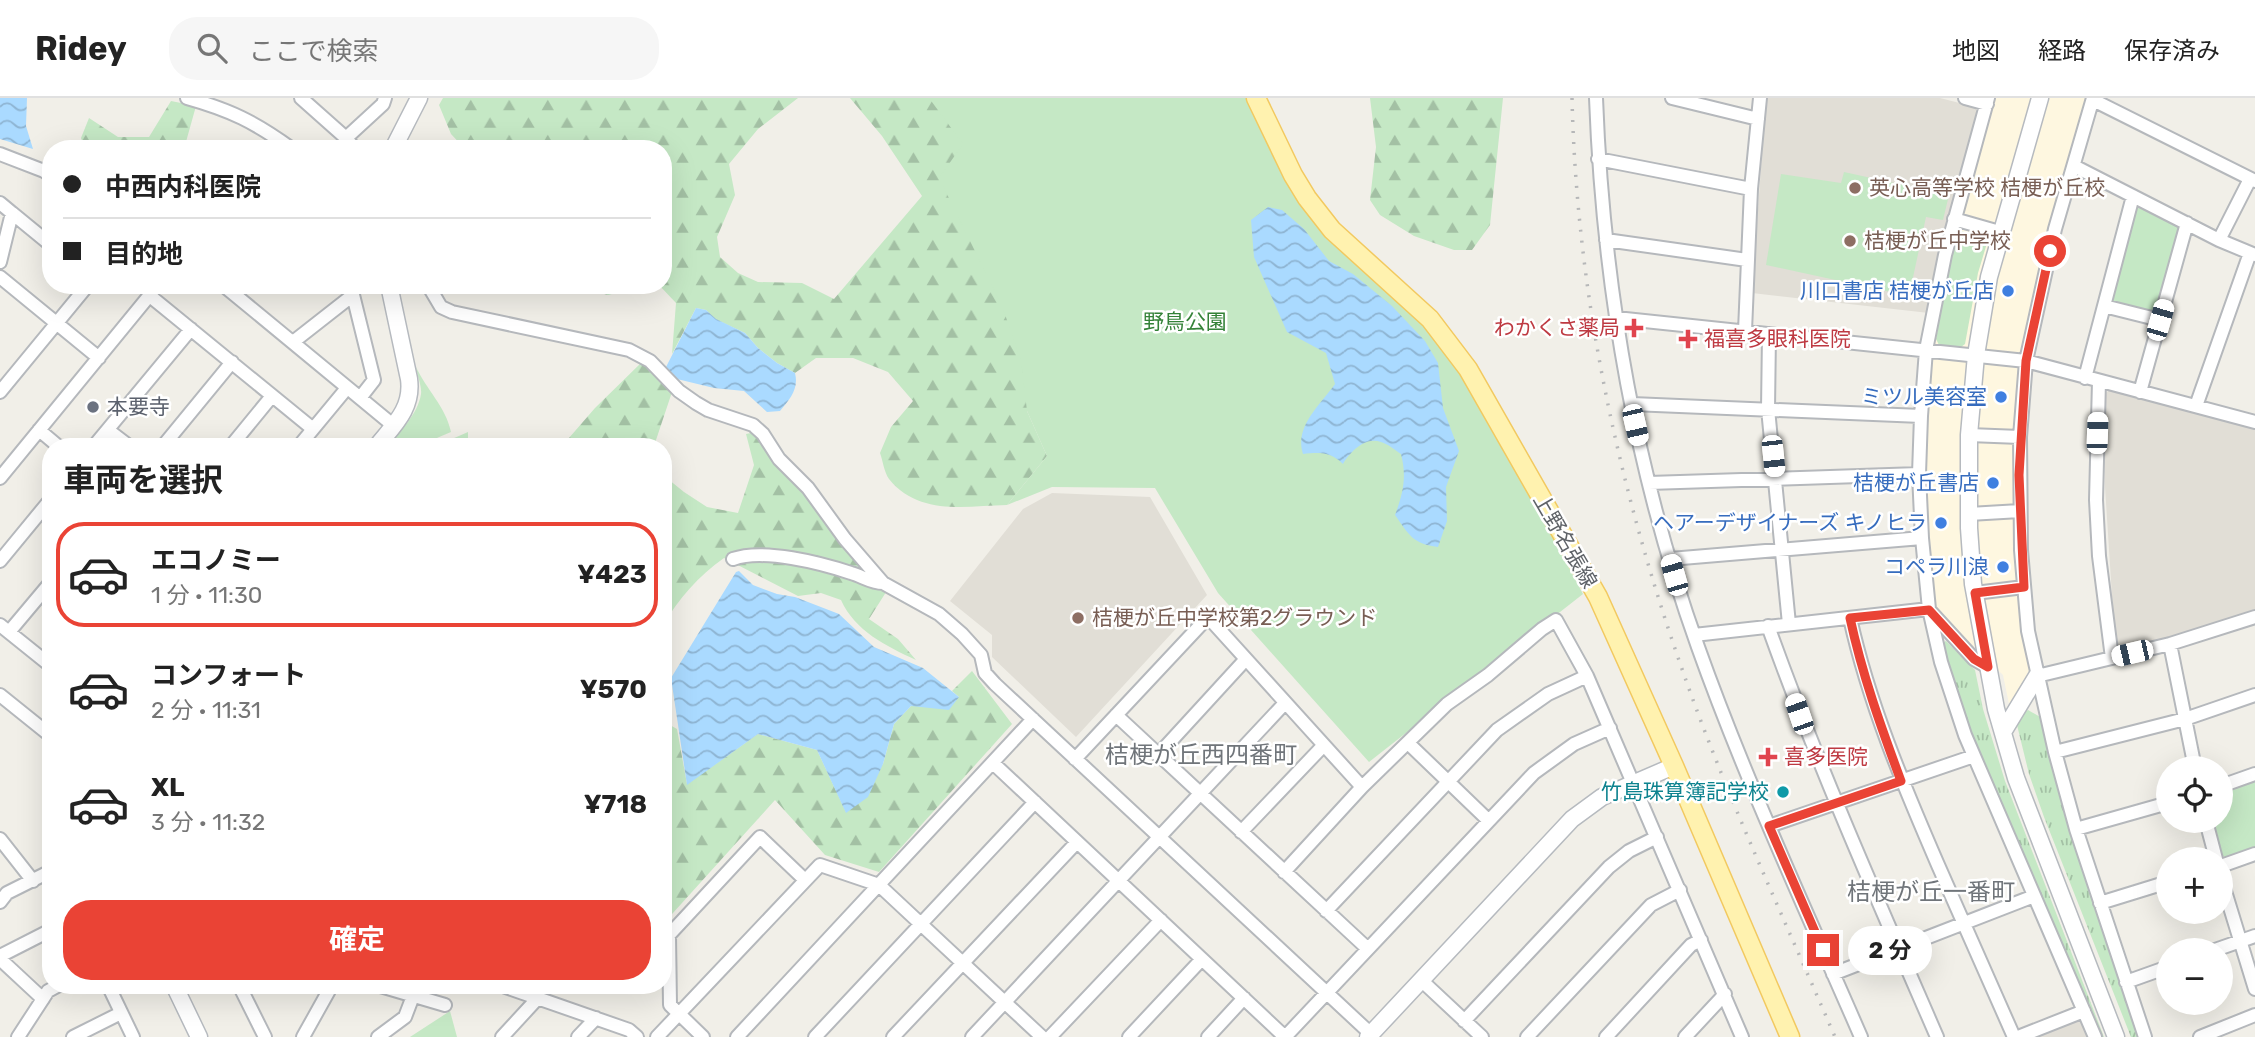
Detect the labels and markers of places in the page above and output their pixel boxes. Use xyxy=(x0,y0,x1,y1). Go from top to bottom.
place label: 英心高等学校 桔梗が丘校 xyxy=(1869,175,2105,200)
marker: 英心高等学校 桔梗が丘校 xyxy=(1847,180,1863,196)
place label: 桔梗が丘中学校 xyxy=(1864,228,2011,253)
marker: 桔梗が丘中学校 xyxy=(1842,233,1858,249)
place label: 川口書店 桔梗が丘店 xyxy=(1800,278,1994,303)
marker: 川口書店 桔梗が丘店 xyxy=(2000,283,2016,299)
place label: わかくさ薬局 xyxy=(1494,315,1620,340)
marker: わかくさ薬局 xyxy=(1626,320,1642,336)
place label: 福喜多眼科医院 xyxy=(1704,326,1851,351)
marker: 福喜多眼科医院 xyxy=(1678,329,1698,349)
place label: ミツル美容室 xyxy=(1861,384,1987,409)
marker: ミツル美容室 xyxy=(1993,389,2009,405)
place label: 本要寺 xyxy=(107,394,170,419)
marker: 本要寺 xyxy=(85,399,101,415)
place label: 桔梗が丘書店 xyxy=(1853,470,1979,495)
marker: 桔梗が丘書店 xyxy=(1985,475,2001,491)
place label: ヘアーデザイナーズ キノヒラ xyxy=(1653,510,1927,535)
marker: ヘアーデザイナーズ キノヒラ xyxy=(1933,515,1949,531)
place label: コペラ川浪 xyxy=(1884,554,1989,579)
marker: コペラ川浪 xyxy=(1995,559,2011,575)
place label: 桔梗が丘中学校第2グラウンド xyxy=(1092,605,1377,630)
marker: 桔梗が丘中学校第2グラウンド xyxy=(1070,610,1086,626)
place label: 喜多医院 xyxy=(1784,744,1868,769)
marker: 喜多医院 xyxy=(1758,747,1778,767)
place label: 竹島珠算簿記学校 xyxy=(1601,779,1769,804)
marker: 竹島珠算簿記学校 xyxy=(1775,784,1791,800)

